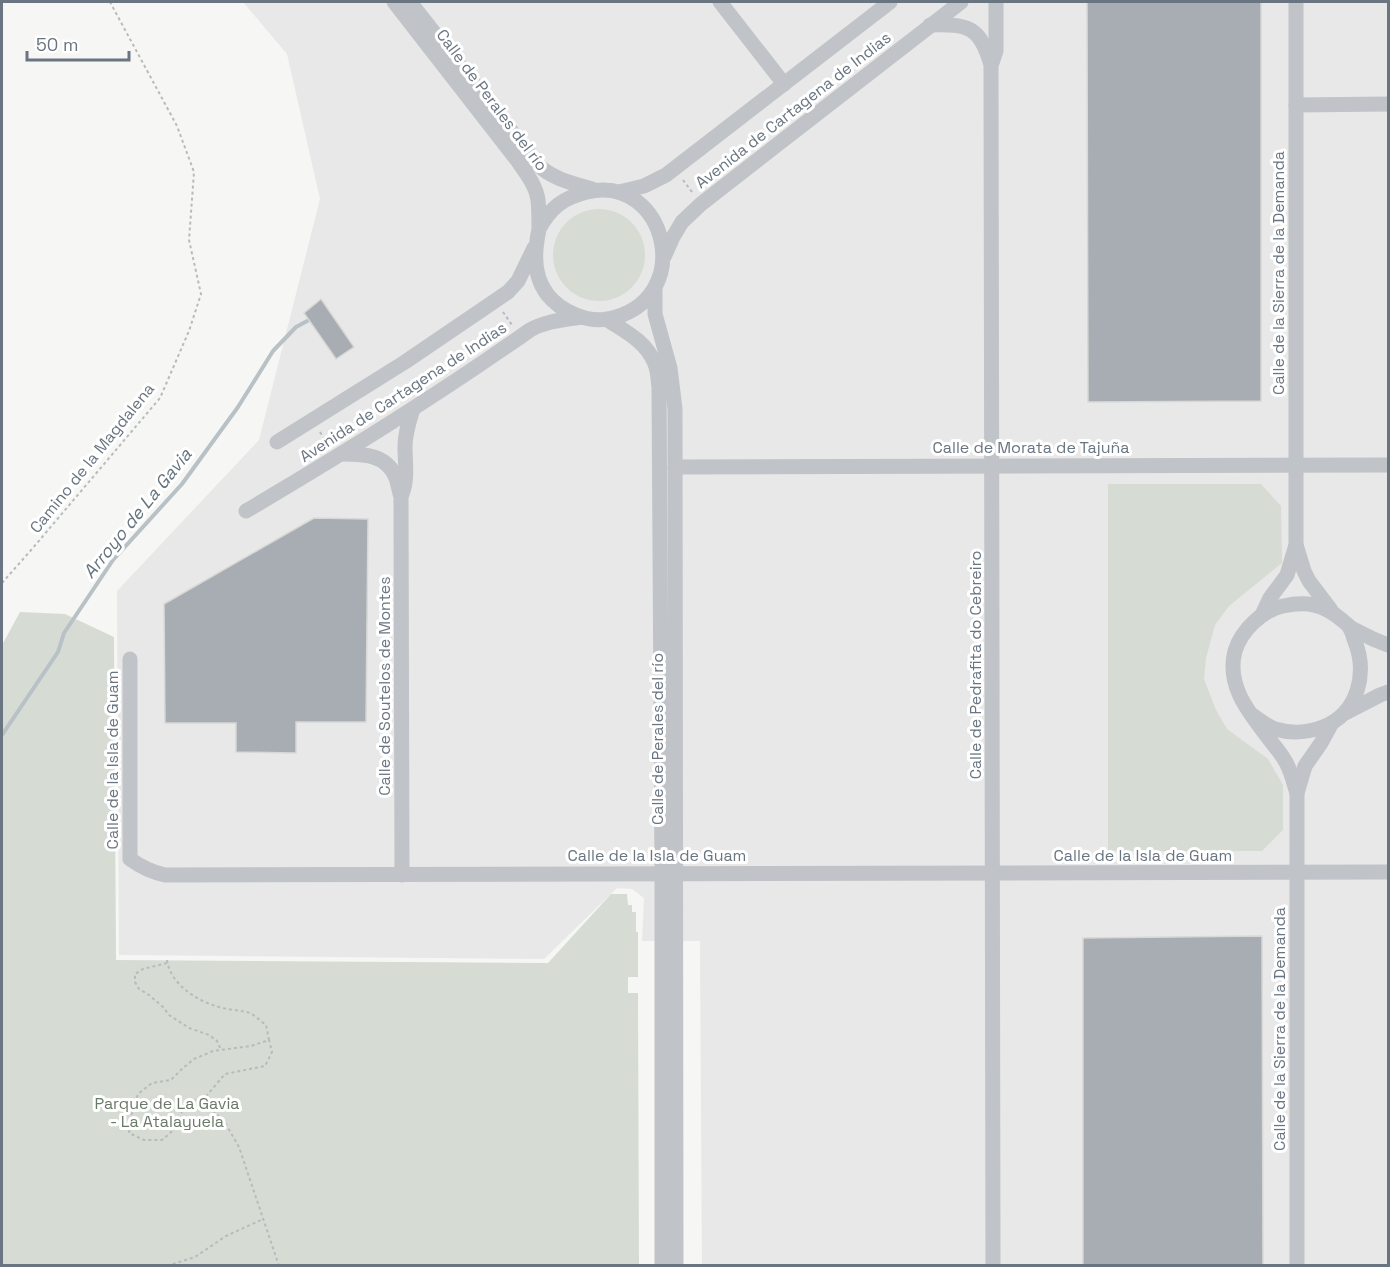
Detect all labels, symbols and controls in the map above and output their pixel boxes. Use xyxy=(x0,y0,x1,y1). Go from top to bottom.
scale bar xyxy=(27,24,129,62)
street label: Calle de Perales del río xyxy=(432,25,552,175)
street label: Avenida de Cartagena de Indias xyxy=(691,27,895,193)
text: 50 m xyxy=(36,33,78,56)
street label: Calle de la Sierra de la Demanda xyxy=(1268,151,1289,395)
street label: Avenida de Cartagena de Indias xyxy=(295,317,511,467)
street label: Camino de la Magdalena xyxy=(25,379,159,537)
street label: Calle de Morata de Tajuña xyxy=(932,437,1130,458)
water label: Arroyo de La Gavia xyxy=(78,443,197,583)
street label: Calle de Pedrafita do Cebreiro xyxy=(965,551,986,779)
street label: Calle de Soutelos de Montes xyxy=(374,576,395,796)
street label: Calle de Perales del río xyxy=(647,653,668,825)
street label: Calle de la Isla de Guam xyxy=(102,671,123,849)
street label: Calle de la Isla de Guam xyxy=(568,845,746,866)
street label: Calle de la Isla de Guam xyxy=(1054,845,1232,866)
street label: Calle de la Sierra de la Demanda xyxy=(1269,907,1290,1151)
park label: Parque de La Gavia - La Atalayuela xyxy=(94,1093,240,1132)

